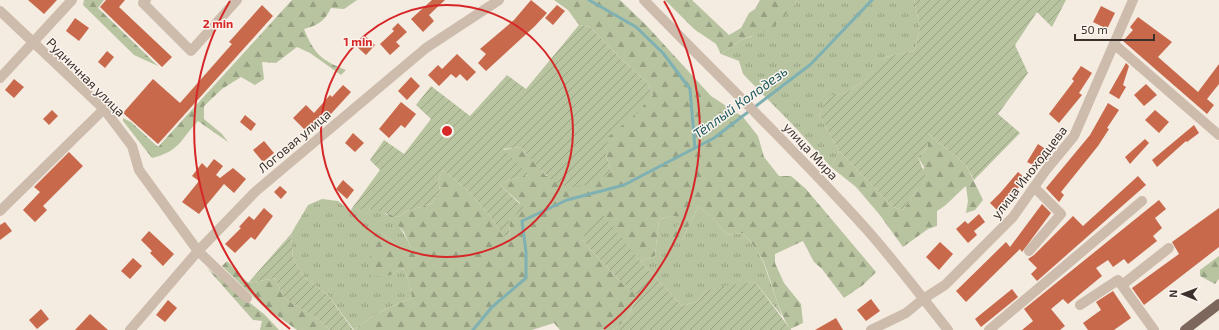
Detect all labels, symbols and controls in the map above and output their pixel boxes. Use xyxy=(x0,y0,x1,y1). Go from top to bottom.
text: 2 min xyxy=(203,16,233,30)
scale bar xyxy=(1075,16,1154,42)
text: 50 m xyxy=(1081,22,1108,36)
street label: Рудничная улица xyxy=(43,34,129,120)
text: 1 min xyxy=(344,34,372,48)
water label: Тёплый Колодезь xyxy=(689,62,791,142)
street label: Логовая улица xyxy=(254,106,334,176)
street label: улица Мира xyxy=(780,119,842,183)
street label: улица Иноходцева xyxy=(988,122,1070,222)
centre of rings xyxy=(440,124,454,138)
north arrow xyxy=(1163,274,1203,314)
text: N xyxy=(1166,290,1179,298)

